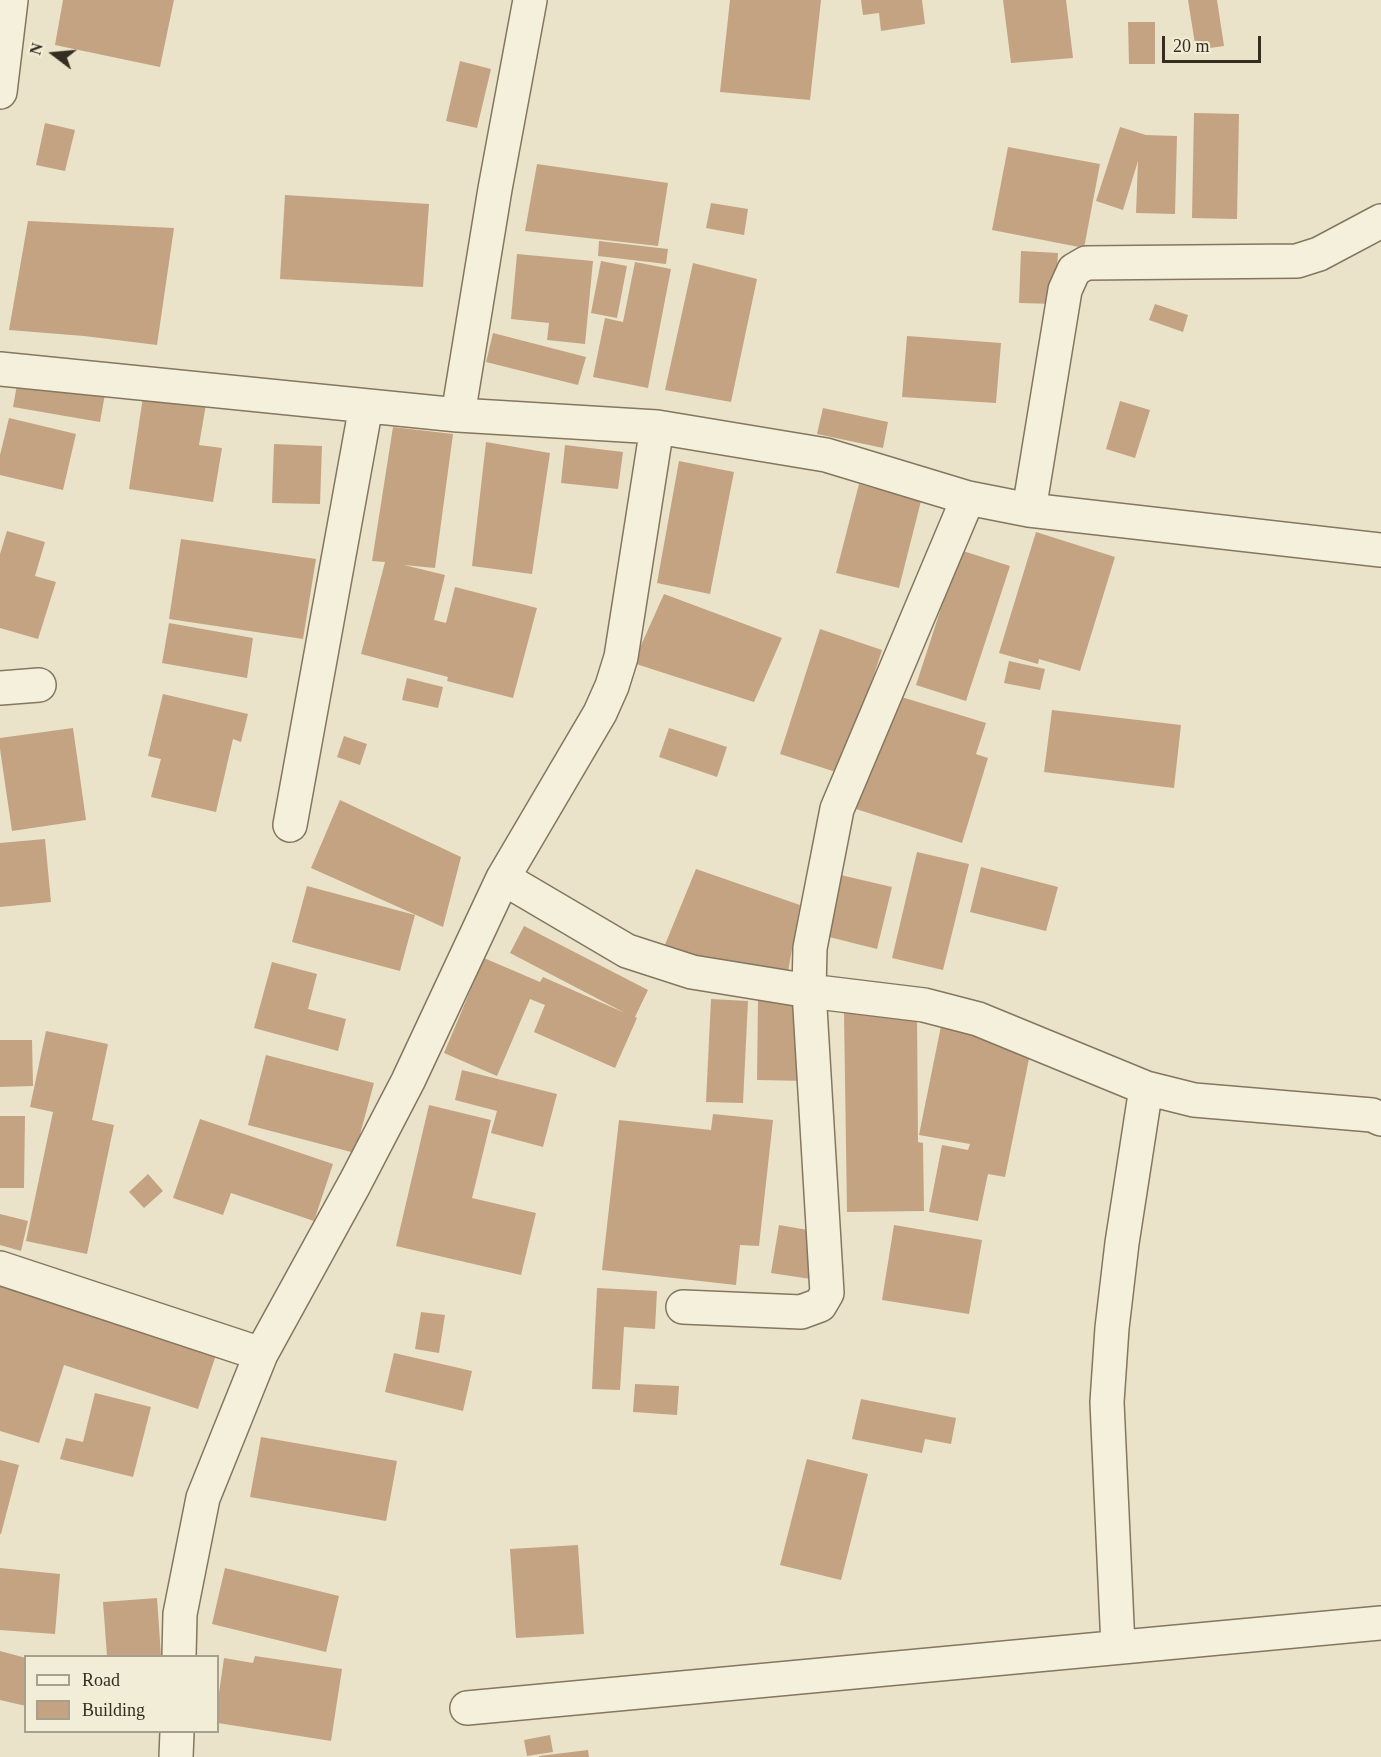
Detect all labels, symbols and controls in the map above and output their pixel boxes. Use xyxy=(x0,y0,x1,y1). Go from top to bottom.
north arrow xyxy=(24,24,84,84)
scale bar xyxy=(1165,24,1264,62)
text: 20 m xyxy=(1173,36,1210,56)
text: N xyxy=(26,41,46,57)
legend xyxy=(24,1655,219,1733)
text: Road xyxy=(82,1670,120,1690)
text: Building xyxy=(82,1700,145,1720)

